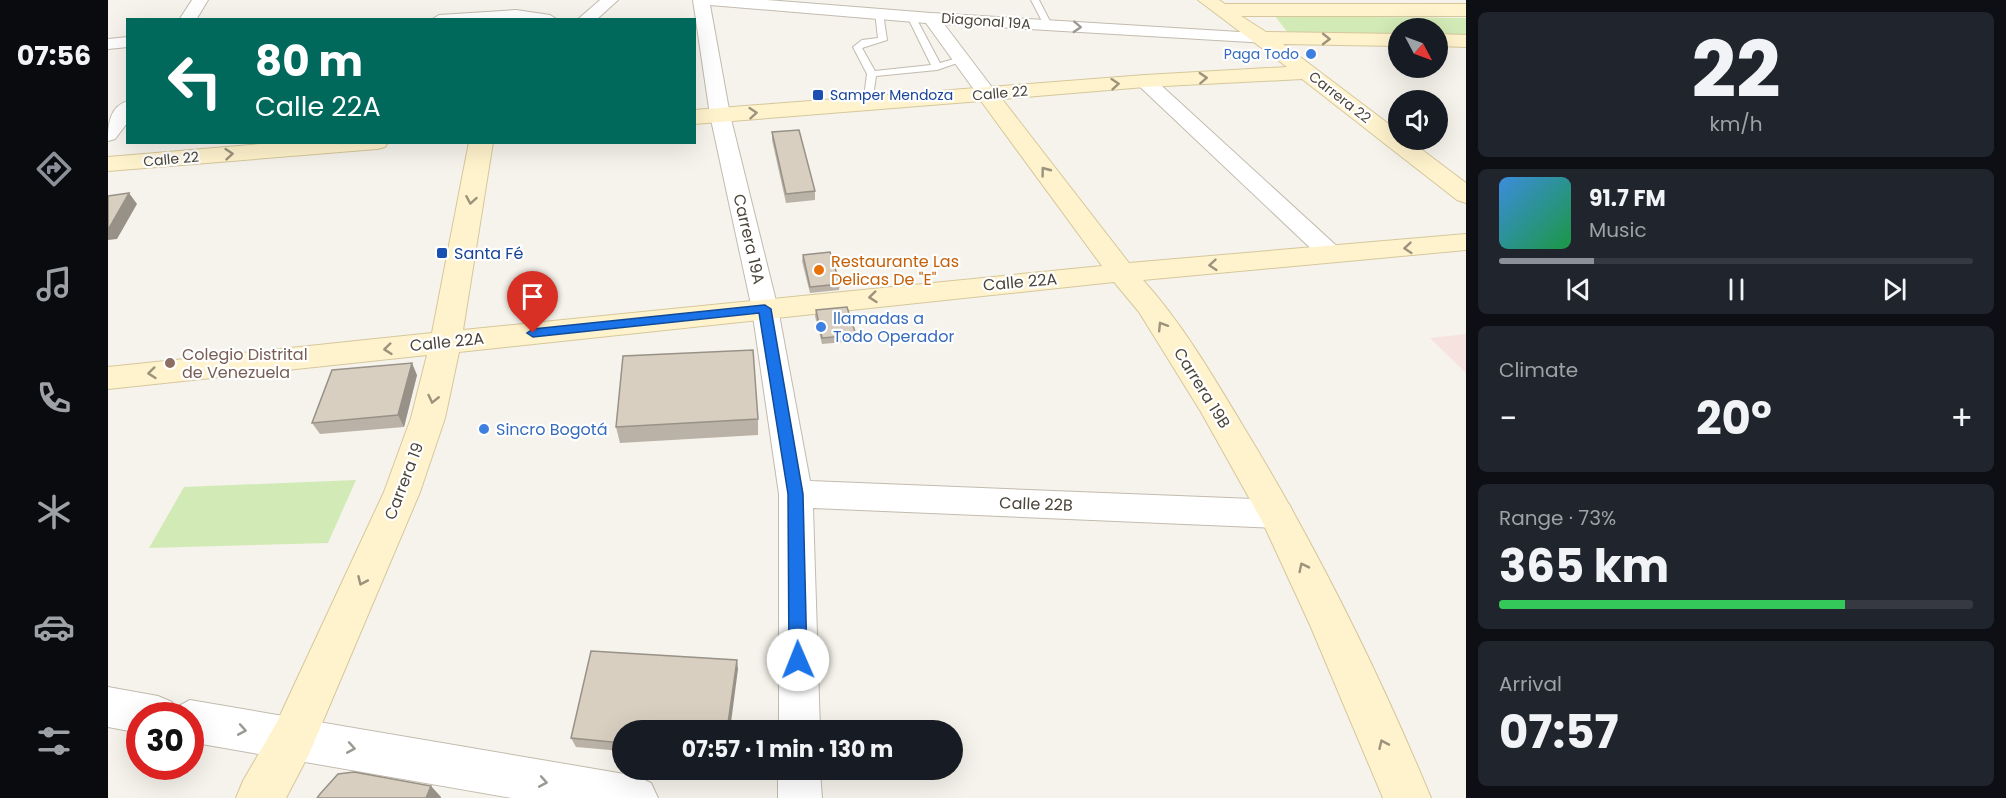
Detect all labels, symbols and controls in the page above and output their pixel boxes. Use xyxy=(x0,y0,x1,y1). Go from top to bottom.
street label: Diagonal 19A xyxy=(941,8,1031,34)
text: 22 xyxy=(1691,15,1781,124)
north arrow xyxy=(1388,18,1448,78)
map controls xyxy=(1388,18,1448,150)
one-way arrow xyxy=(1073,20,1082,33)
text: 80 m xyxy=(255,32,363,91)
one-way arrow xyxy=(1321,33,1330,45)
text: 07:56 xyxy=(17,37,91,74)
icon: left xyxy=(156,42,234,120)
place label: Paga Todo xyxy=(1224,44,1299,64)
marker: Paga Todo xyxy=(1304,47,1318,61)
street label: Carrera 22 xyxy=(1305,66,1375,128)
one-way arrow xyxy=(1199,72,1208,85)
one-way arrow xyxy=(1110,78,1119,91)
street label: Calle 22 xyxy=(971,81,1029,105)
place label: Samper Mendoza xyxy=(830,85,953,105)
text: Calle 22A xyxy=(255,88,381,125)
marker: Samper Mendoza xyxy=(811,88,825,102)
button: sound xyxy=(1388,90,1448,150)
one-way arrow xyxy=(748,106,757,119)
text: km/h xyxy=(1709,110,1763,138)
street label: Calle 22 xyxy=(142,147,200,171)
icon: directions xyxy=(33,148,75,190)
one-way arrow xyxy=(225,148,234,161)
one-way arrow xyxy=(1041,166,1052,177)
text: 91.7 FM xyxy=(1589,183,1666,214)
street label: Carrera 19A xyxy=(727,192,771,287)
one-way arrow xyxy=(465,195,478,205)
text: Music xyxy=(1589,216,1647,244)
one-way arrow xyxy=(1403,241,1412,254)
place label: Santa Fé xyxy=(454,242,523,265)
marker: Santa Fé xyxy=(435,246,449,260)
place label: Restaurante Las Delicas De "E" xyxy=(831,250,959,291)
one-way arrow xyxy=(1209,258,1218,271)
icon: music xyxy=(33,263,75,305)
marker: Restaurante Las Delicas De "E" xyxy=(812,263,826,277)
street label: Calle 22A xyxy=(982,267,1058,297)
pin xyxy=(507,271,558,333)
icon: previous xyxy=(1562,273,1595,306)
icon: pause xyxy=(1720,273,1753,306)
icon: next xyxy=(1878,273,1911,306)
icon: arrive xyxy=(516,280,549,313)
one-way arrow xyxy=(869,290,878,303)
place label: llamadas a Todo Operador xyxy=(833,307,954,348)
marker: llamadas a Todo Operador xyxy=(814,320,828,334)
one-way arrow xyxy=(1158,322,1170,332)
street label: Calle 22A xyxy=(409,327,485,357)
one-way arrow xyxy=(384,342,393,354)
place label: Colegio Distrital de Venezuela xyxy=(182,343,308,384)
street label: Carrera 19B xyxy=(1168,343,1236,433)
marker: Colegio Distrital de Venezuela xyxy=(163,356,177,370)
text: Climate xyxy=(1499,356,1578,384)
one-way arrow xyxy=(148,367,157,379)
icon: phone xyxy=(33,377,75,419)
text: 20° xyxy=(1696,387,1772,450)
one-way arrow xyxy=(427,394,440,404)
text: − xyxy=(1499,395,1517,442)
text: + xyxy=(1950,395,1973,442)
place label: Sincro Bogotá xyxy=(496,418,608,441)
marker: Sincro Bogotá xyxy=(477,422,491,436)
street label: Carrera 19 xyxy=(379,439,429,523)
icon: climate xyxy=(33,491,75,533)
street label: Calle 22B xyxy=(999,491,1073,517)
text: Range · 73% xyxy=(1499,504,1616,532)
text: 365 km xyxy=(1499,535,1669,598)
one-way arrow xyxy=(1298,562,1310,573)
one-way arrow xyxy=(358,574,370,585)
icon: car xyxy=(33,606,75,648)
position arrow xyxy=(766,628,830,692)
text: Arrival xyxy=(1499,670,1562,698)
text: 07:57 xyxy=(1499,701,1619,764)
speed limit sign: 30 xyxy=(126,702,204,780)
icon: filters xyxy=(33,720,75,762)
one-way arrow xyxy=(237,723,246,735)
text: 07:57 · 1 min · 130 m xyxy=(682,734,893,765)
one-way arrow xyxy=(1378,740,1390,751)
one-way arrow xyxy=(345,741,355,754)
one-way arrow xyxy=(537,775,547,788)

